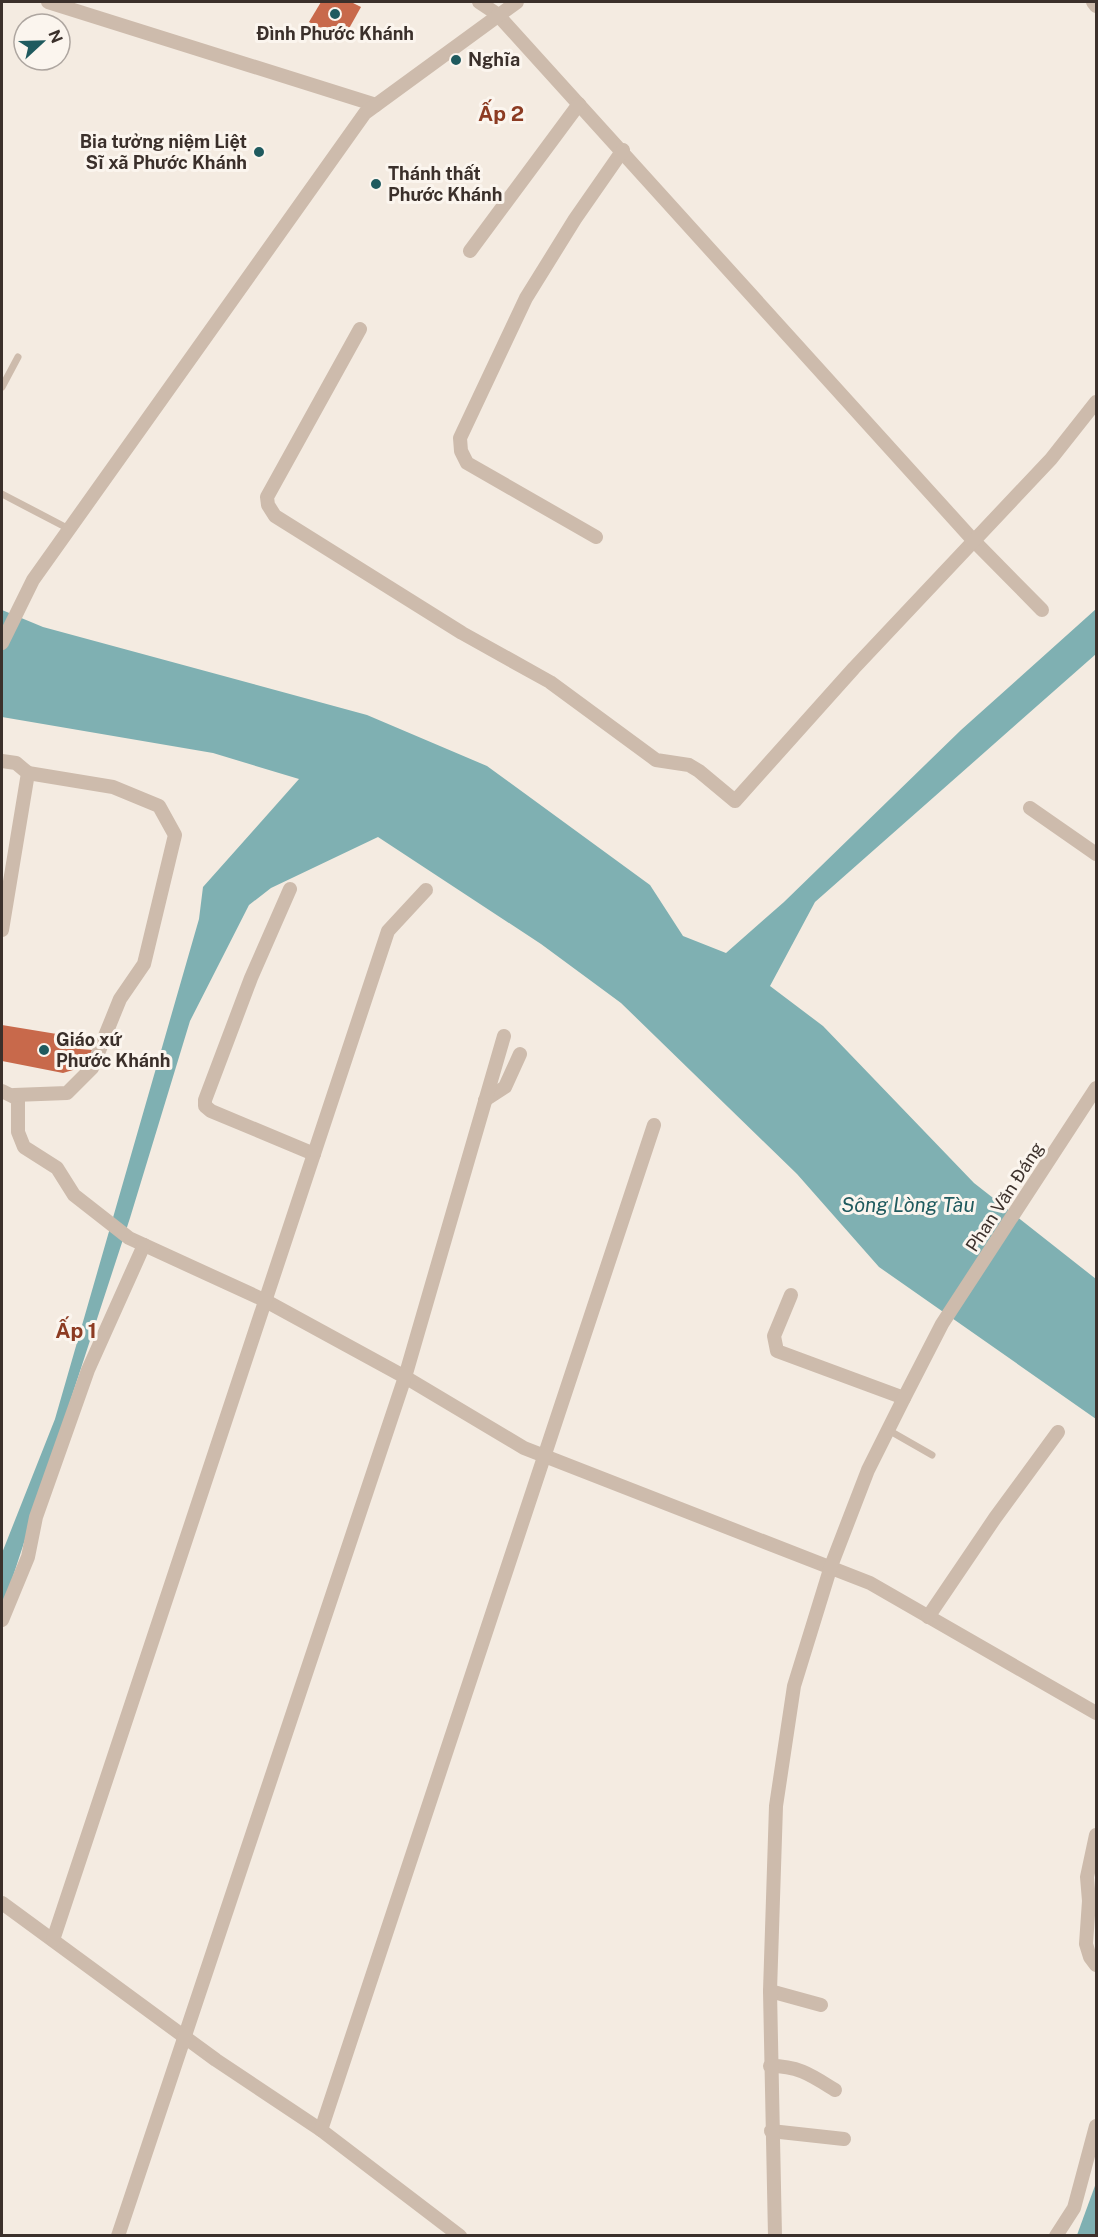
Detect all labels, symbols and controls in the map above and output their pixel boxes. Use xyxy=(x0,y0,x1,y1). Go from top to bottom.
marker: Đình Phước Khánh xyxy=(328,7,342,21)
north arrow xyxy=(12,12,72,72)
place label: Đình Phước Khánh xyxy=(256,23,414,44)
text: N xyxy=(44,27,67,46)
place label: Nghĩa xyxy=(468,49,520,70)
marker: Nghĩa xyxy=(449,53,463,67)
district label: Ấp 2 xyxy=(478,99,524,126)
place label: Bia tưởng niệm Liệt Sĩ xã Phước Khánh xyxy=(80,131,247,173)
marker: Bia tưởng niệm Liệt Sĩ xã Phước Khánh xyxy=(252,145,266,159)
place label: Thánh thất Phước Khánh xyxy=(388,163,502,205)
marker: Thánh thất Phước Khánh xyxy=(369,177,383,191)
place label: Giáo xứ Phước Khánh xyxy=(56,1029,170,1071)
marker: Giáo xứ Phước Khánh xyxy=(37,1043,51,1057)
street label: Phan Văn Đáng xyxy=(961,1138,1048,1255)
water label: Sông Lòng Tàu xyxy=(841,1193,975,1217)
district label: Ấp 1 xyxy=(55,1316,97,1343)

